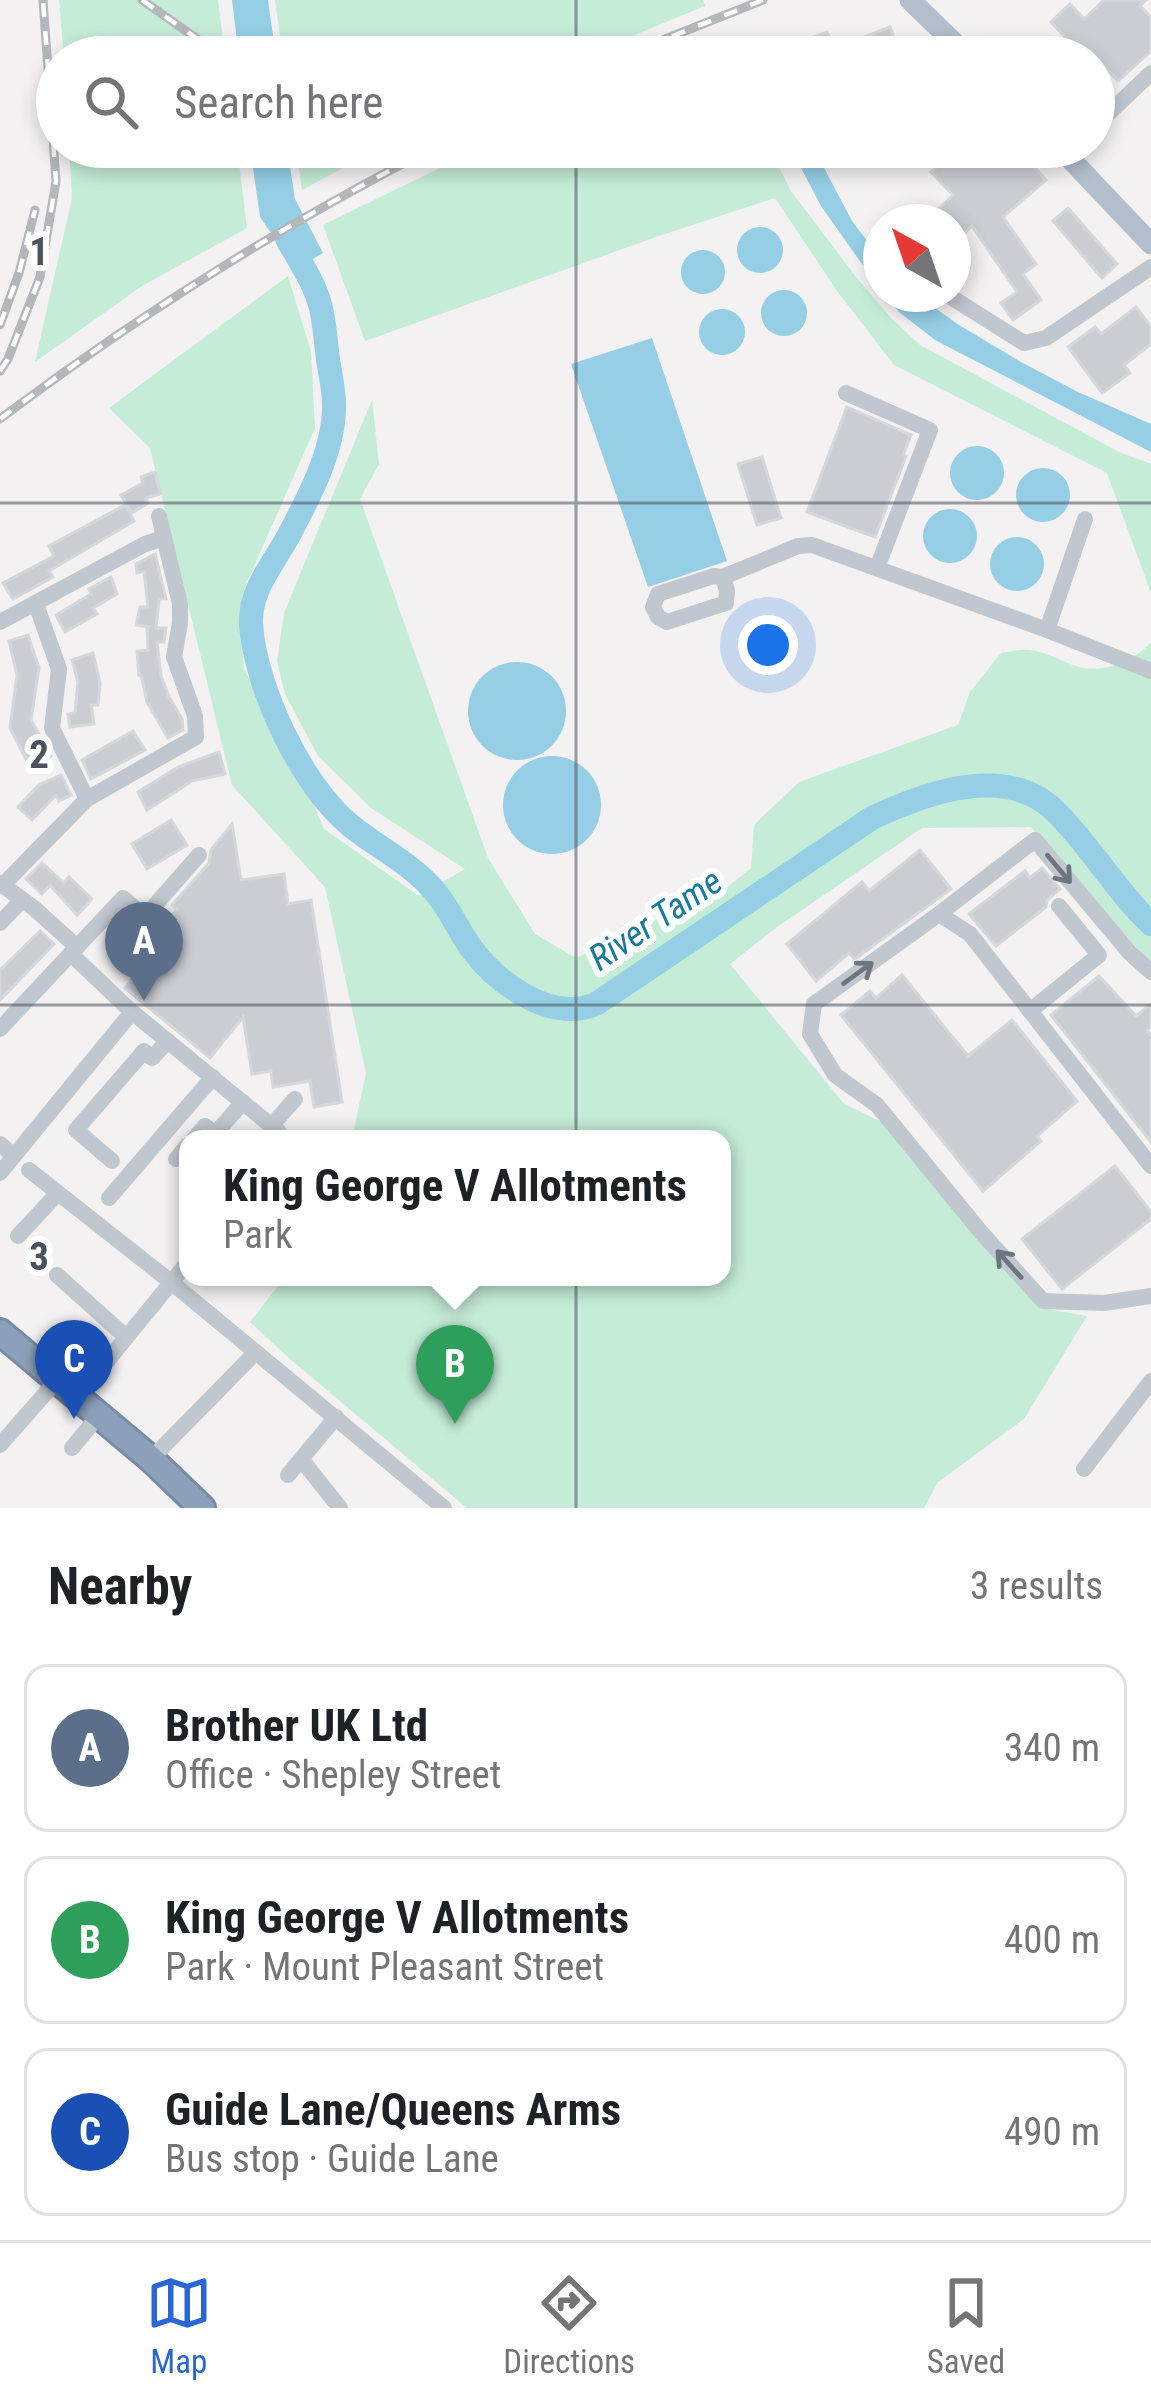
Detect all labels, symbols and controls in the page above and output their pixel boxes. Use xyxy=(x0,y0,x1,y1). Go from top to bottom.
search box xyxy=(36,36,1115,168)
icon: search xyxy=(78,69,144,135)
text: Search here xyxy=(174,76,383,129)
north arrow xyxy=(863,204,971,312)
text: 1 xyxy=(29,229,49,275)
your location xyxy=(738,615,798,675)
text: 2 xyxy=(29,732,49,778)
one-way arrow xyxy=(1045,853,1073,884)
water label: River Tame xyxy=(581,860,730,980)
pin: A xyxy=(105,902,183,1001)
one-way arrow xyxy=(841,960,874,986)
popup xyxy=(179,1130,731,1286)
text: King George V Allotments xyxy=(223,1159,687,1212)
text: Park xyxy=(223,1212,292,1258)
text: 3 xyxy=(29,1234,49,1280)
one-way arrow xyxy=(996,1249,1023,1279)
pin: C xyxy=(35,1320,113,1419)
pin: B xyxy=(416,1325,494,1424)
text: Nearby xyxy=(48,1557,192,1616)
text: 3 results xyxy=(970,1563,1103,1609)
text: Brother UK Ltd xyxy=(165,1699,428,1752)
text: A xyxy=(78,1725,102,1771)
text: 340 m xyxy=(1004,1725,1100,1771)
text: Office · Shepley Street xyxy=(165,1752,501,1798)
text: King George V Allotments xyxy=(165,1891,629,1944)
text: B xyxy=(79,1917,101,1963)
text: 400 m xyxy=(1004,1917,1100,1963)
text: Park · Mount Pleasant Street xyxy=(165,1944,604,1990)
text: Guide Lane/Queens Arms xyxy=(165,2083,621,2136)
text: C xyxy=(79,2109,101,2155)
text: 490 m xyxy=(1004,2109,1100,2155)
text: Bus stop · Guide Lane xyxy=(165,2136,499,2182)
tab: Map xyxy=(146,2270,212,2381)
tab: Directions xyxy=(503,2270,635,2381)
tab: Saved xyxy=(927,2270,1005,2381)

